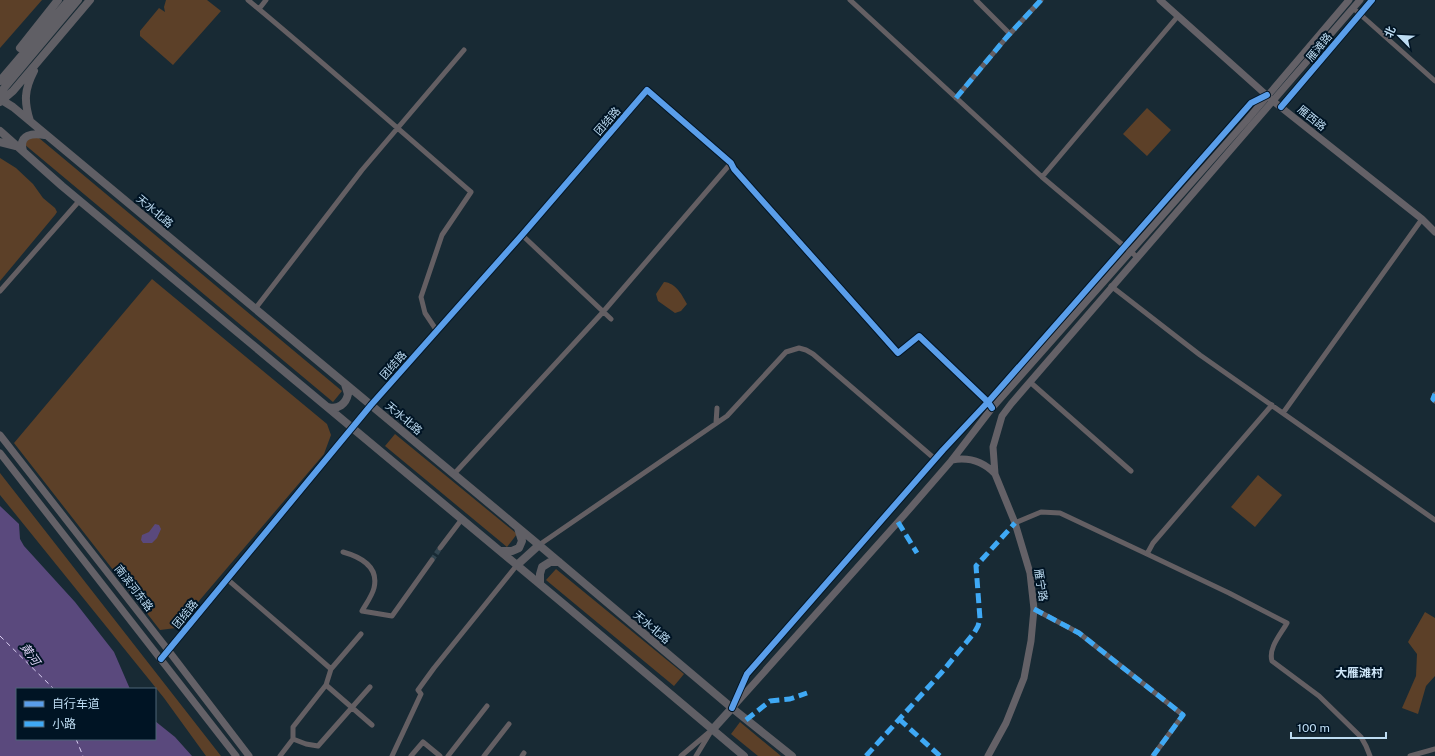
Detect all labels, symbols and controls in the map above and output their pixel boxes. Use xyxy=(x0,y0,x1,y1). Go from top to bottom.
north arrow xyxy=(1379,16,1419,56)
text: 北 xyxy=(1382,24,1398,39)
street label: 雁滩路 xyxy=(1304,31,1334,63)
street label: 雁西路 xyxy=(1295,103,1329,133)
street label: 团结路 xyxy=(592,105,622,137)
street label: 天水北路 xyxy=(134,192,176,230)
street label: 团结路 xyxy=(378,349,408,381)
street label: 天水北路 xyxy=(383,399,425,437)
street label: 南滨河东路 xyxy=(112,563,156,613)
street label: 雁宁路 xyxy=(1032,568,1050,602)
street label: 团结路 xyxy=(170,597,200,631)
street label: 天水北路 xyxy=(631,608,673,646)
water label: 黄河 xyxy=(17,640,44,669)
district label: 大雁滩村 xyxy=(1335,666,1383,680)
legend xyxy=(16,688,156,740)
text: 自行车道 xyxy=(52,697,100,711)
scale bar xyxy=(1291,714,1386,740)
text: 小路 xyxy=(52,717,76,731)
text: 100 m xyxy=(1297,721,1330,735)

